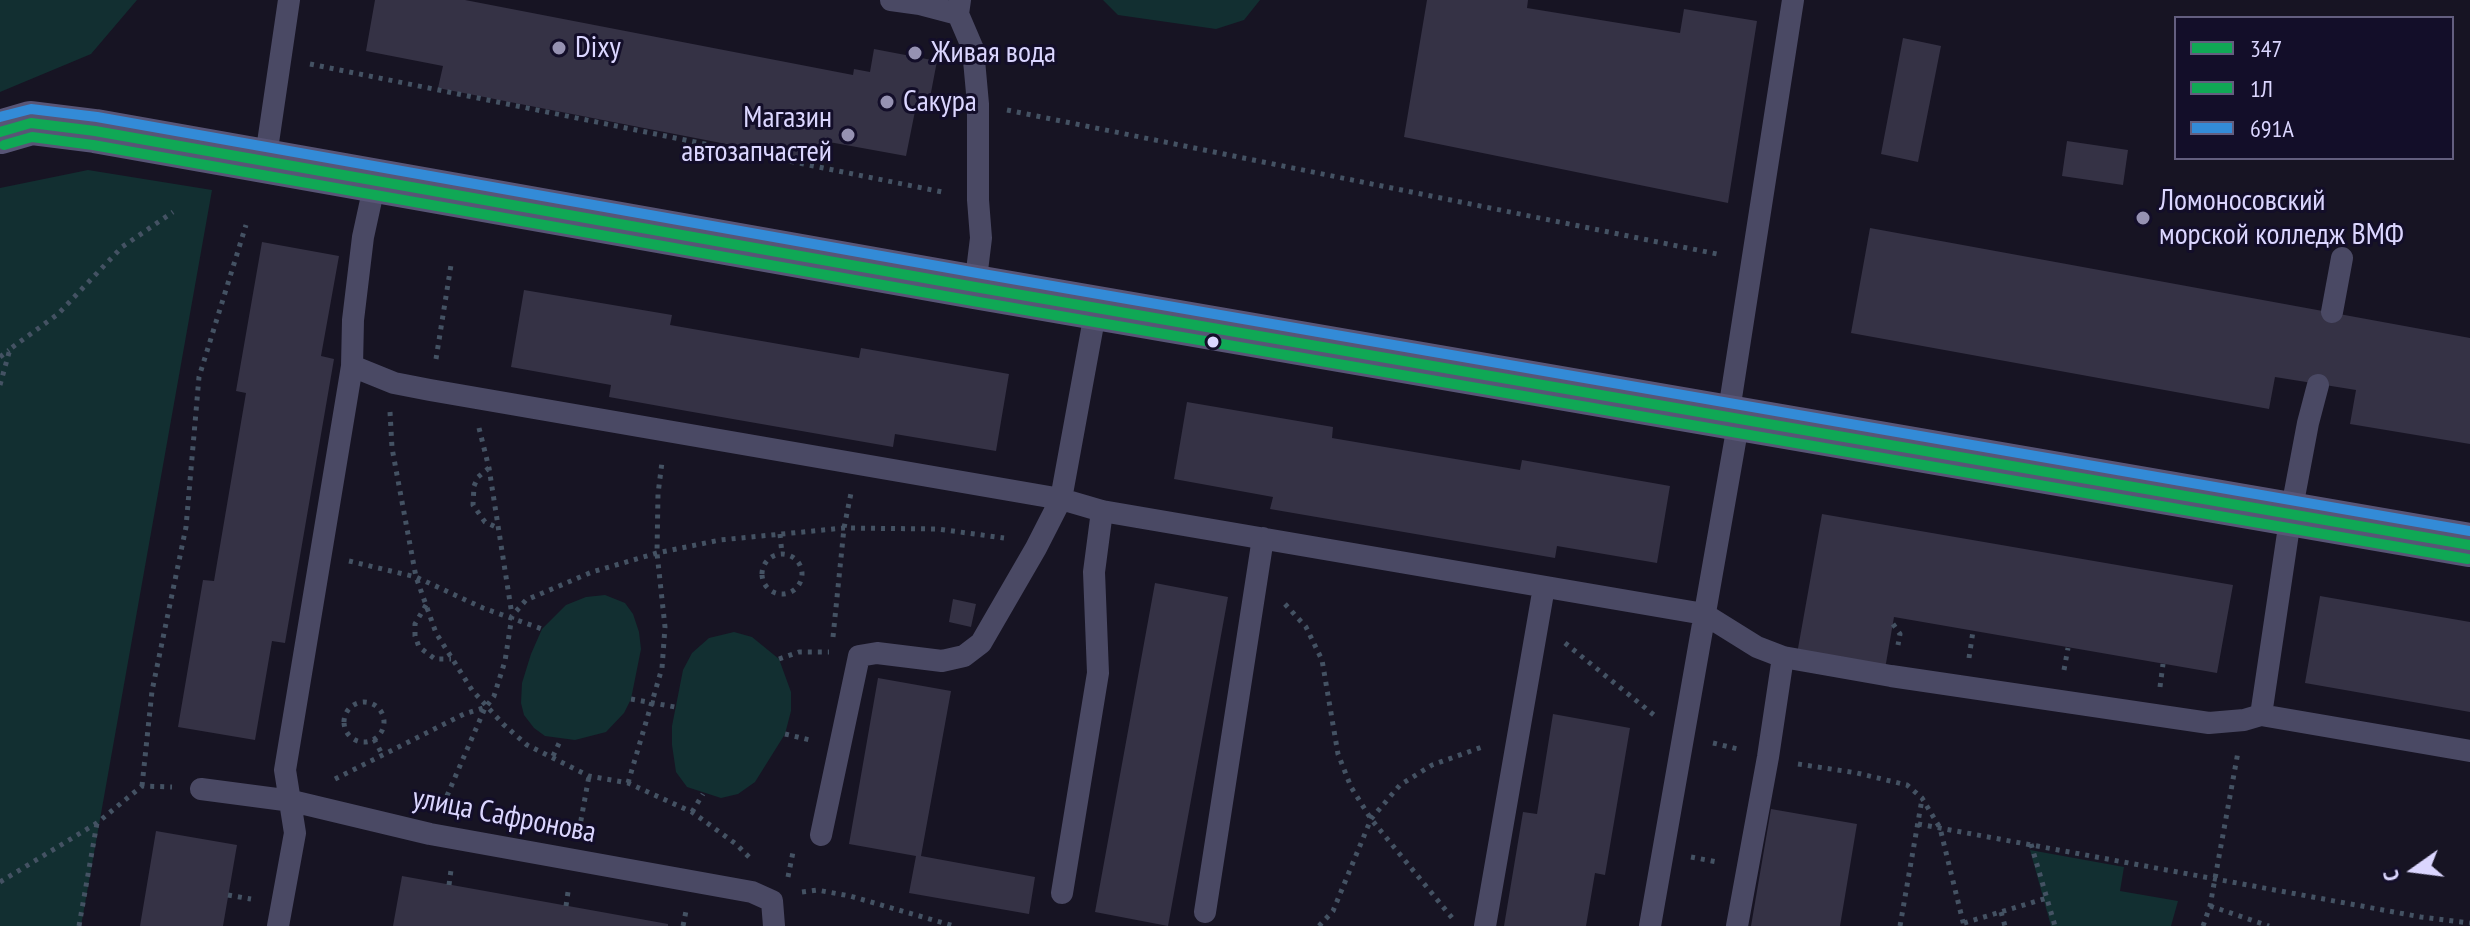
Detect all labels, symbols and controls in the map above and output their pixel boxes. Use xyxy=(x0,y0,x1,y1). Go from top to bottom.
legend xyxy=(2174,16,2454,160)
place label: Dixy xyxy=(575,30,621,66)
text: 347 xyxy=(2250,33,2282,64)
place label: Живая вода xyxy=(931,35,1056,71)
marker: Dixy xyxy=(550,39,568,57)
marker: Живая вода xyxy=(906,44,924,62)
text: 1Л xyxy=(2250,73,2273,104)
place label: Сакура xyxy=(903,84,977,120)
marker: Сакура xyxy=(878,93,896,111)
place label: Магазин автозапчастей xyxy=(681,100,832,170)
text: 691А xyxy=(2250,113,2294,144)
marker: Магазин автозапчастей xyxy=(839,126,857,144)
place label: Ломоносовский морской колледж ВМФ xyxy=(2159,183,2404,254)
marker: Ломоносовский морской колледж ВМФ xyxy=(2134,209,2152,227)
unlabelled marker xyxy=(1205,334,1221,350)
street label: улица Сафронова xyxy=(409,781,599,851)
north arrow xyxy=(2374,830,2454,910)
text: С xyxy=(2376,868,2406,884)

